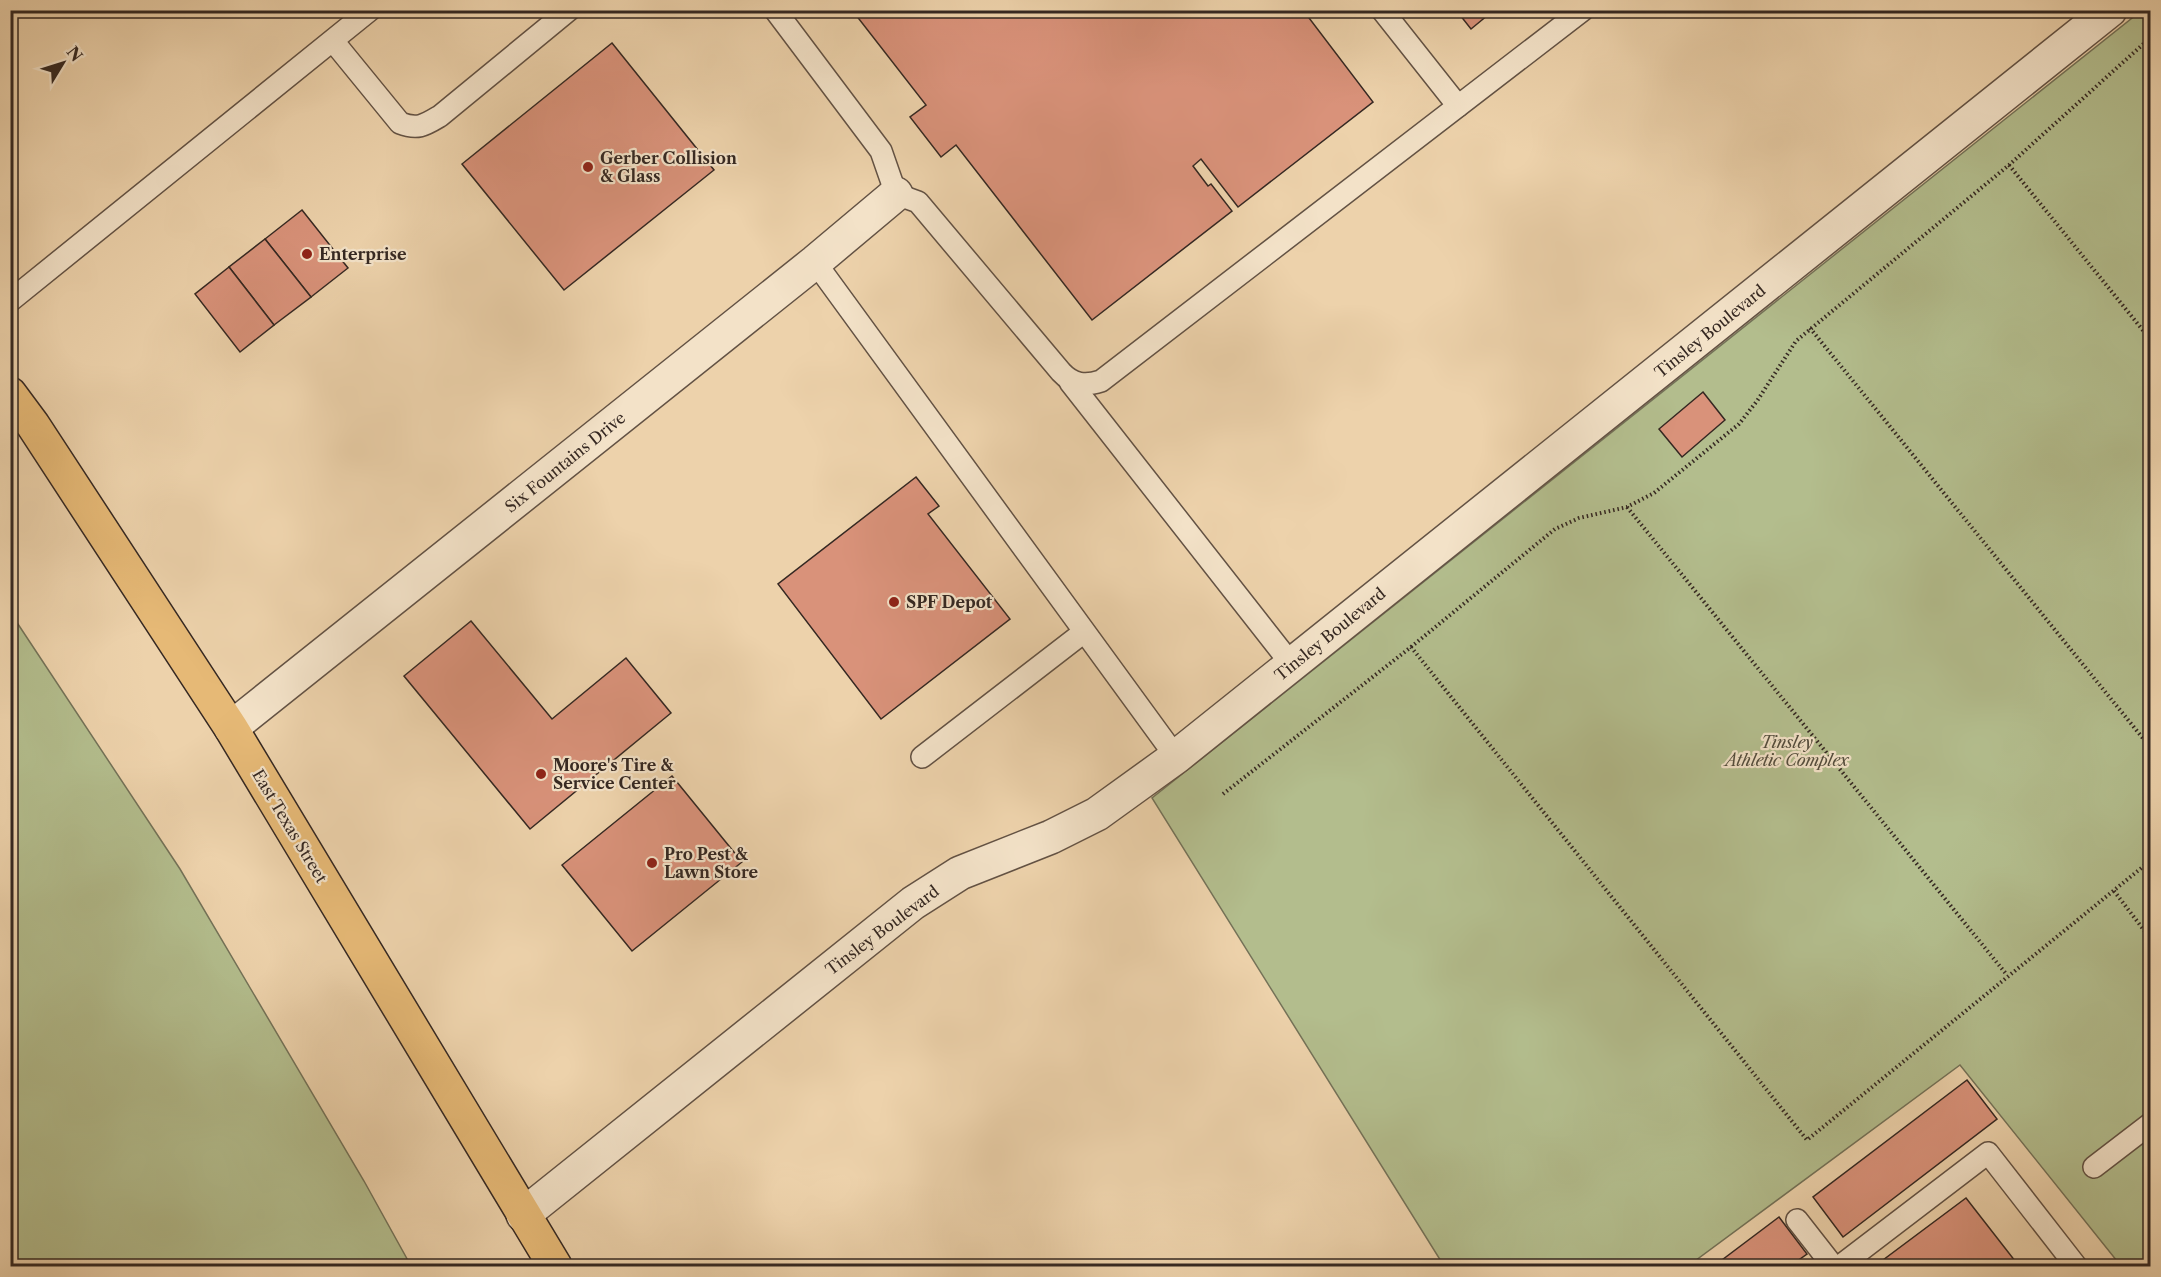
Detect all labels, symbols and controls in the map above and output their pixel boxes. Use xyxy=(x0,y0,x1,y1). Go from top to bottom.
north arrow xyxy=(33,33,93,93)
text: N xyxy=(63,42,87,65)
place label: Gerber Collision & Glass xyxy=(600,148,737,186)
marker: Gerber Collision & Glass xyxy=(581,160,595,174)
place label: Enterprise xyxy=(319,244,407,264)
marker: Enterprise xyxy=(300,247,314,261)
street label: Tinsley Boulevard xyxy=(1651,280,1770,382)
street label: Six Fountains Drive xyxy=(501,407,629,517)
street label: Tinsley Boulevard xyxy=(1271,583,1390,685)
place label: SPF Depot xyxy=(906,592,993,612)
marker: SPF Depot xyxy=(887,595,901,609)
park label: Tinsley Athletic Complex xyxy=(1722,732,1849,770)
place label: Moore's Tire & Service Center xyxy=(553,755,676,793)
street label: East Texas Street xyxy=(248,766,332,887)
marker: Moore's Tire & Service Center xyxy=(534,767,548,781)
place label: Pro Pest & Lawn Store xyxy=(664,844,759,882)
marker: Pro Pest & Lawn Store xyxy=(645,856,659,870)
street label: Tinsley Boulevard xyxy=(821,881,943,979)

